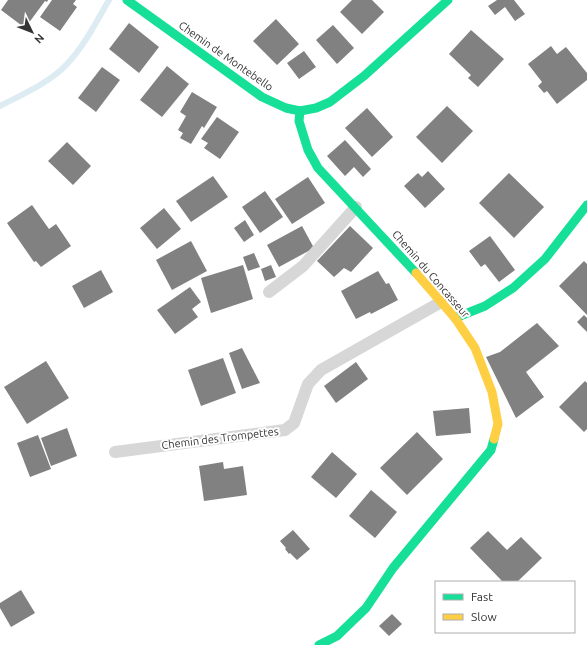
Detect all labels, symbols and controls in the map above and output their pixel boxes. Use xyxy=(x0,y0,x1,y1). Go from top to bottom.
north arrow xyxy=(12,12,52,52)
street label: Chemin de Montebello xyxy=(177,19,275,93)
text: N xyxy=(32,32,47,46)
street label: Chemin du Concasseur xyxy=(390,228,473,321)
street label: Chemin des Trompettes xyxy=(161,425,279,451)
legend xyxy=(435,581,575,633)
text: Fast xyxy=(471,590,493,603)
text: Slow xyxy=(471,610,497,623)

